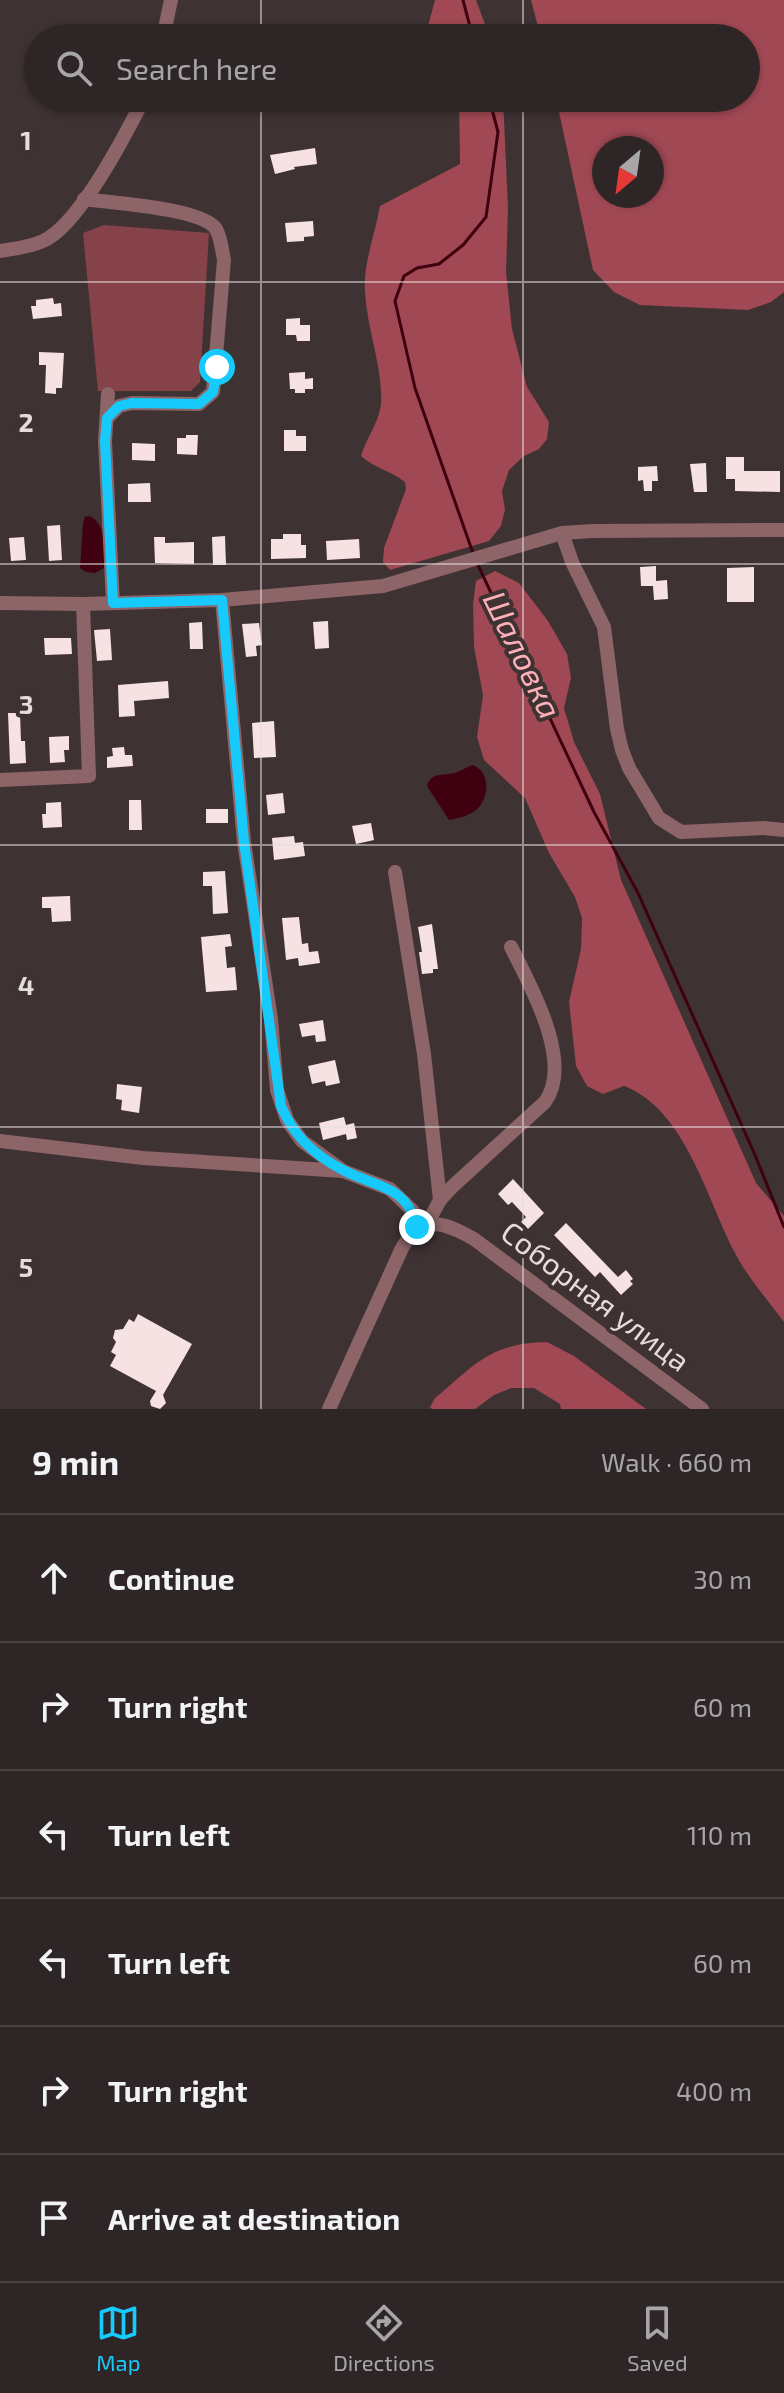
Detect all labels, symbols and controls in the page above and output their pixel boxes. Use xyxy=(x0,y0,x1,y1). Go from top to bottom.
search box xyxy=(24,24,760,112)
icon: search xyxy=(52,46,96,90)
text: Search here xyxy=(116,50,277,86)
text: 1 xyxy=(20,124,32,155)
north arrow xyxy=(592,136,664,208)
route start xyxy=(199,349,235,385)
text: 2 xyxy=(18,406,34,437)
water label: Шаловка xyxy=(477,584,571,724)
text: 3 xyxy=(19,688,33,719)
text: 4 xyxy=(18,969,34,1000)
route end xyxy=(399,1209,435,1245)
street label: Соборная улица xyxy=(494,1213,698,1379)
text: 5 xyxy=(19,1251,33,1282)
text: 9 min xyxy=(32,1441,119,1482)
text: Walk · 660 m xyxy=(601,1446,752,1477)
icon: ahead xyxy=(32,1556,76,1600)
text: Continue xyxy=(108,1560,235,1596)
text: 30 m xyxy=(693,1563,752,1594)
icon: right xyxy=(32,1684,76,1728)
text: Turn right xyxy=(108,1688,248,1724)
text: 60 m xyxy=(693,1691,752,1722)
icon: left xyxy=(32,1812,76,1856)
text: Turn left xyxy=(108,1816,230,1852)
text: 110 m xyxy=(687,1819,752,1850)
icon: left xyxy=(32,1940,76,1984)
text: Turn left xyxy=(108,1944,230,1980)
text: 60 m xyxy=(693,1947,752,1978)
icon: right xyxy=(32,2068,76,2112)
text: Turn right xyxy=(108,2072,248,2108)
text: 400 m xyxy=(676,2075,752,2106)
icon: arrive xyxy=(32,2196,76,2240)
text: Arrive at destination xyxy=(108,2200,400,2236)
tab: Map xyxy=(96,2301,140,2375)
tab: Directions xyxy=(333,2301,435,2375)
tab: Saved xyxy=(627,2301,688,2375)

